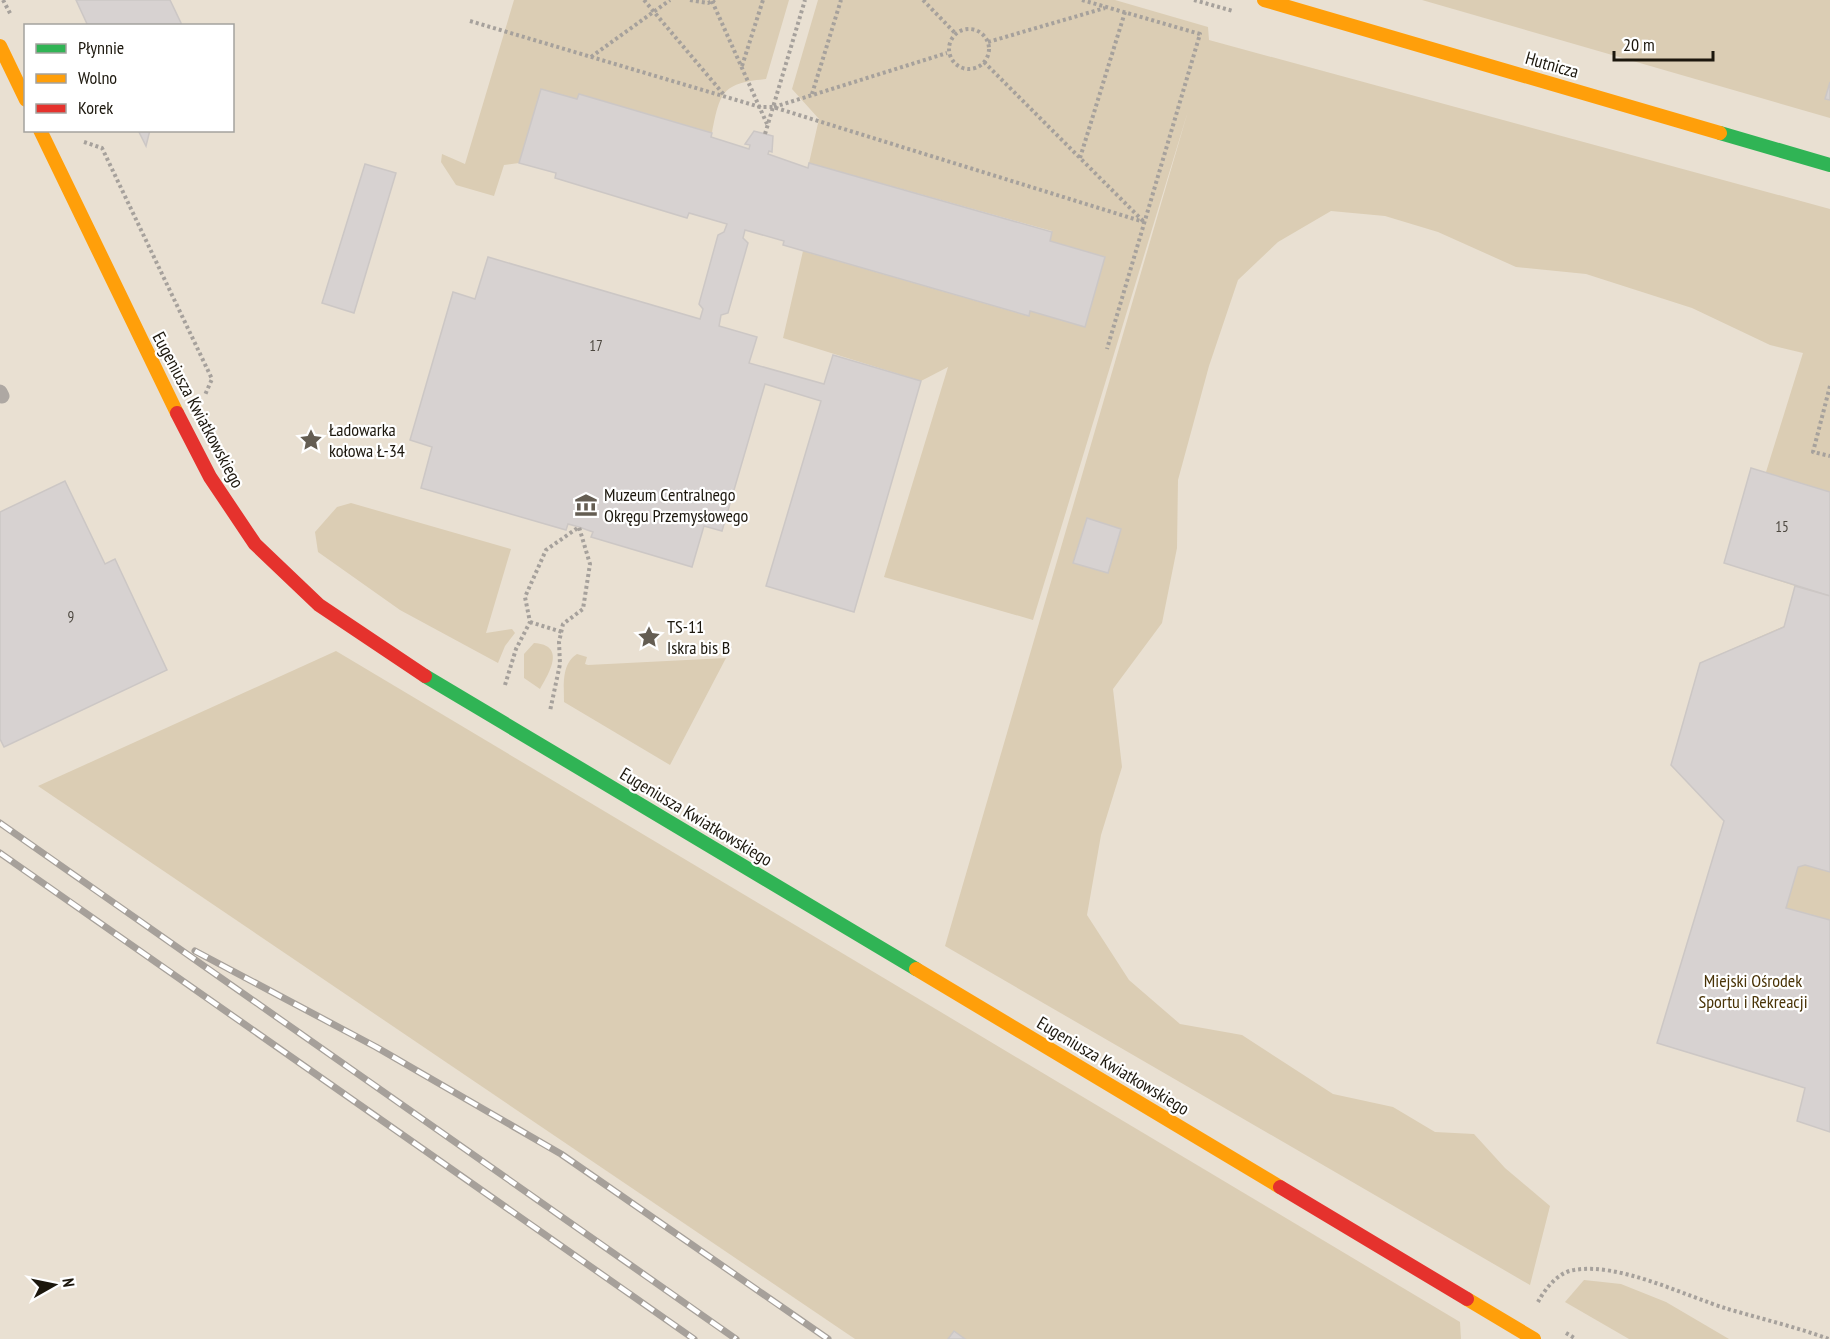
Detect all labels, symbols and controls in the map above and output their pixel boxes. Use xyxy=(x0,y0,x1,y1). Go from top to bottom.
legend xyxy=(24,24,234,132)
scale bar xyxy=(1614,24,1713,62)
text: 20 m xyxy=(1623,33,1655,56)
text: Płynnie xyxy=(78,36,124,59)
street label: Hutnicza xyxy=(1523,46,1581,83)
text: Wolno xyxy=(78,66,117,89)
text: Korek xyxy=(78,96,113,119)
street label: Eugeniusza Kwiatkowskiego xyxy=(148,328,249,492)
house number: 17 xyxy=(589,336,603,355)
place label: Ładowarka kołowa Ł-34 xyxy=(329,418,405,462)
place icon: Ładowarka kołowa Ł-34 xyxy=(298,427,324,453)
place label: Muzeum Centralnego Okręgu Przemysłowego xyxy=(604,483,749,527)
museum icon: Muzeum Centralnego Okręgu Przemysłowego xyxy=(573,492,599,518)
house number: 15 xyxy=(1775,517,1789,536)
house number: 9 xyxy=(68,607,74,626)
place label: TS-11 Iskra bis B xyxy=(667,615,730,659)
place icon: TS-11 Iskra bis B xyxy=(636,624,662,650)
street label: Eugeniusza Kwiatkowskiego xyxy=(616,762,777,871)
park label: Miejski Ośrodek Sportu i Rekreacji xyxy=(1698,969,1808,1013)
street label: Eugeniusza Kwiatkowskiego xyxy=(1033,1011,1194,1120)
north arrow xyxy=(24,1255,84,1315)
text: N xyxy=(58,1277,79,1288)

